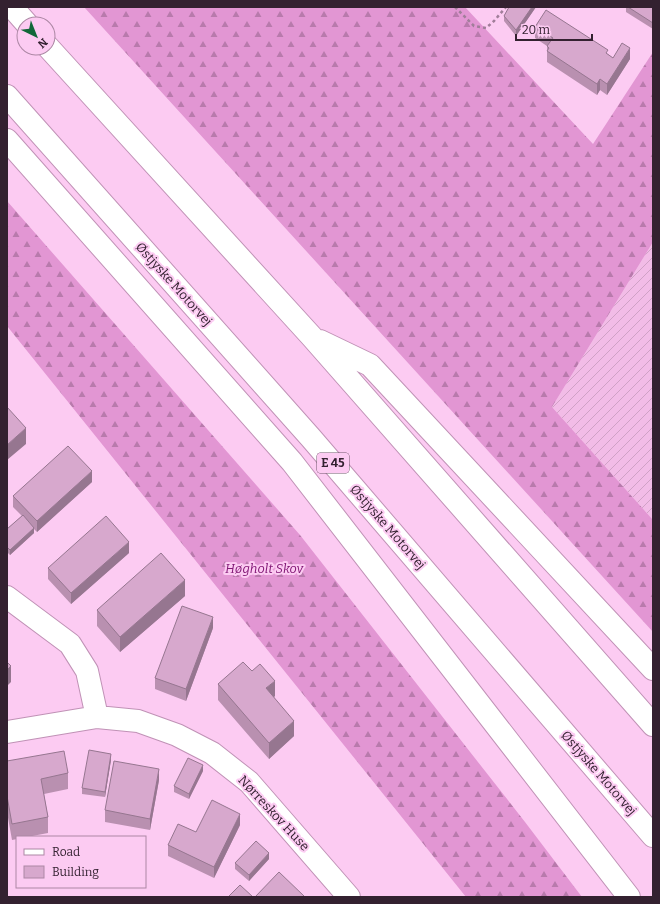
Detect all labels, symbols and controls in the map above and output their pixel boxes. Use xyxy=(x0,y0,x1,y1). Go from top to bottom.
north arrow xyxy=(16,16,56,56)
scale bar xyxy=(516,16,592,42)
text: 20 m xyxy=(522,23,551,37)
text: N xyxy=(35,35,50,51)
street label: Østjyske Motorvej xyxy=(133,239,215,329)
road number: E 45 xyxy=(317,453,349,473)
street label: Østjyske Motorvej xyxy=(347,482,429,572)
park label: Høgholt Skov xyxy=(225,561,304,576)
street label: Østjyske Motorvej xyxy=(558,728,640,818)
street label: Nørreskov Huse xyxy=(235,772,313,854)
legend xyxy=(16,836,146,888)
text: Road xyxy=(52,845,80,859)
text: Building xyxy=(52,865,99,879)

